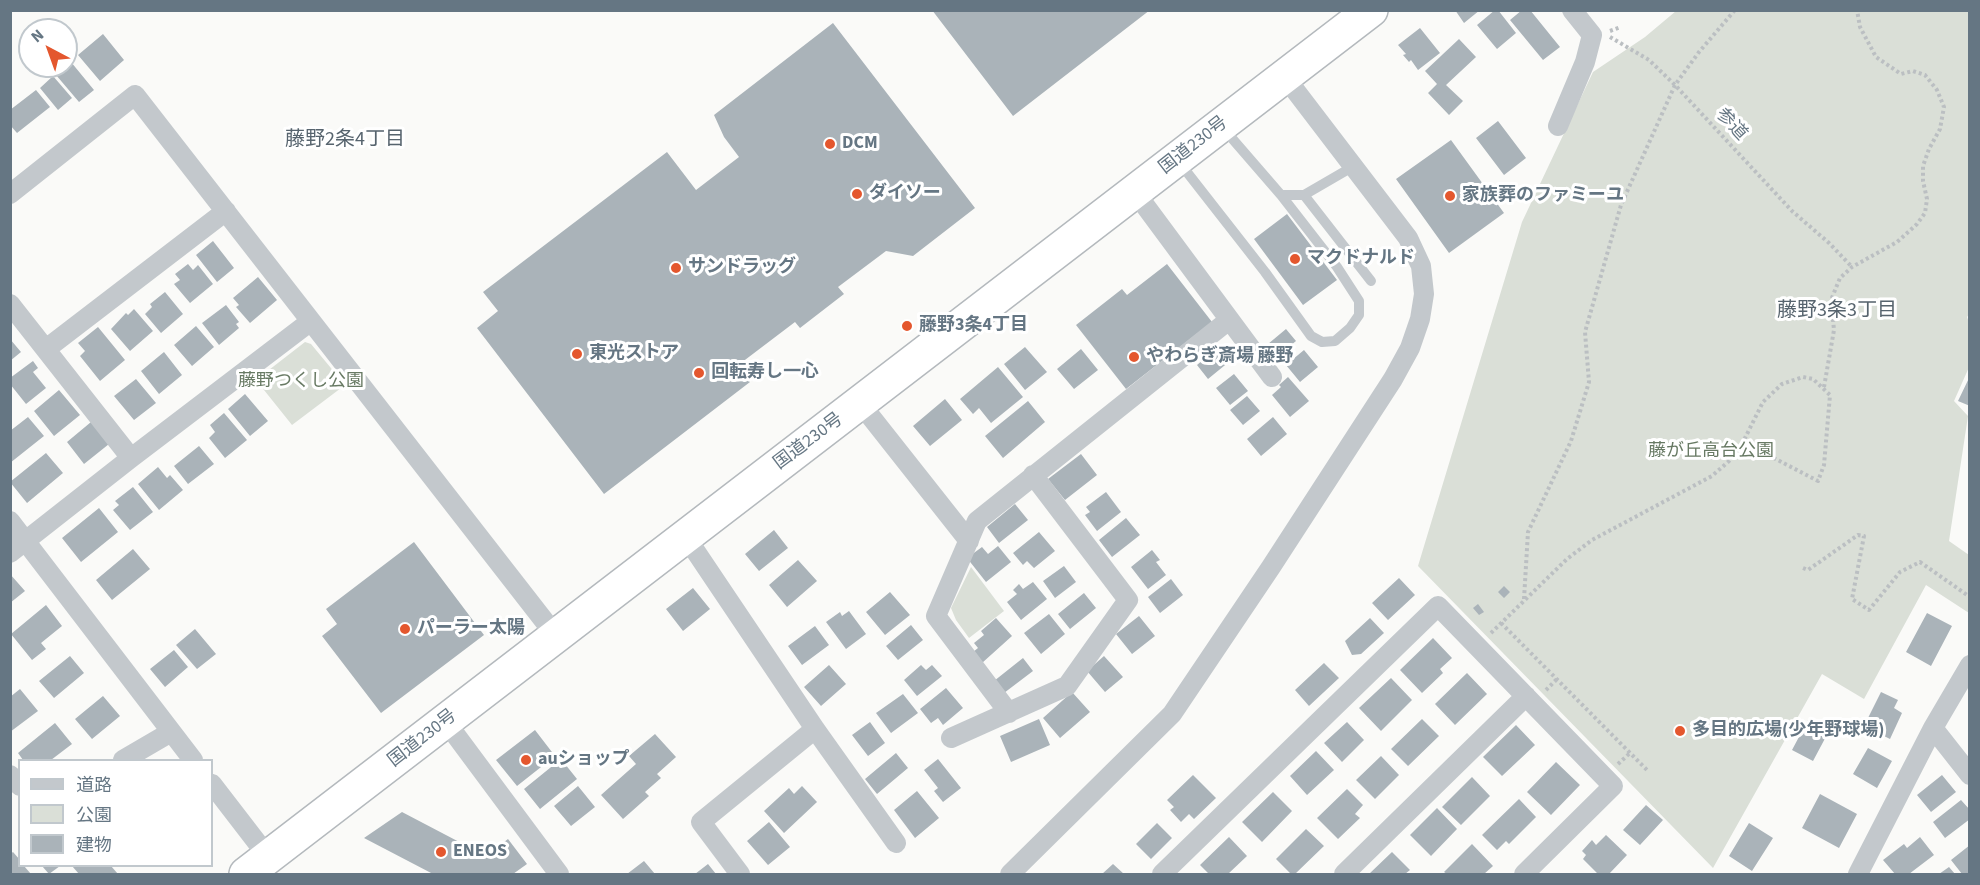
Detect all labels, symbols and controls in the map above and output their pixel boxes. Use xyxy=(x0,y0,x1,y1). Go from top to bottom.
north arrow xyxy=(18,18,78,78)
text: N xyxy=(26,24,49,48)
street label: 参道 xyxy=(1711,104,1751,146)
street label: 国道230号 xyxy=(1156,113,1232,179)
district label: 藤野2条4丁目 xyxy=(285,129,405,153)
place label: DCM xyxy=(842,133,878,155)
marker: DCM xyxy=(823,137,837,151)
place label: ダイソー xyxy=(869,183,941,205)
place label: 家族葬のファミーユ xyxy=(1462,185,1624,207)
marker: ダイソー xyxy=(850,187,864,201)
marker: 家族葬のファミーユ xyxy=(1443,189,1457,203)
place label: マクドナルド xyxy=(1307,248,1415,270)
marker: マクドナルド xyxy=(1288,252,1302,266)
place label: サンドラッグ xyxy=(688,257,796,279)
marker: サンドラッグ xyxy=(669,261,683,275)
district label: 藤野3条3丁目 xyxy=(1777,300,1897,324)
place label: 藤野3条4丁目 xyxy=(919,315,1028,337)
marker: 藤野3条4丁目 xyxy=(900,319,914,333)
place label: 東光ストア xyxy=(589,343,679,365)
place label: やわらぎ斎場 藤野 xyxy=(1146,346,1294,368)
marker: 東光ストア xyxy=(570,347,584,361)
marker: やわらぎ斎場 藤野 xyxy=(1127,350,1141,364)
place label: 回転寿し一心 xyxy=(711,362,819,384)
marker: 回転寿し一心 xyxy=(692,366,706,380)
park label: 藤野つくし公園 xyxy=(238,371,364,393)
street label: 国道230号 xyxy=(770,409,848,475)
park label: 藤が丘高台公園 xyxy=(1648,441,1774,463)
place label: パーラー太陽 xyxy=(417,618,525,640)
marker: パーラー太陽 xyxy=(398,622,412,636)
street label: 国道230号 xyxy=(385,706,461,772)
place label: 多目的広場(少年野球場) xyxy=(1692,720,1884,742)
marker: 多目的広場(少年野球場) xyxy=(1673,724,1687,738)
place label: auショップ xyxy=(538,749,630,771)
marker: auショップ xyxy=(519,753,533,767)
legend xyxy=(18,759,213,867)
text: 道路 xyxy=(76,773,112,798)
text: 公園 xyxy=(76,803,112,828)
text: 建物 xyxy=(76,833,112,858)
place label: ENEOS xyxy=(453,841,507,863)
marker: ENEOS xyxy=(434,845,448,859)

